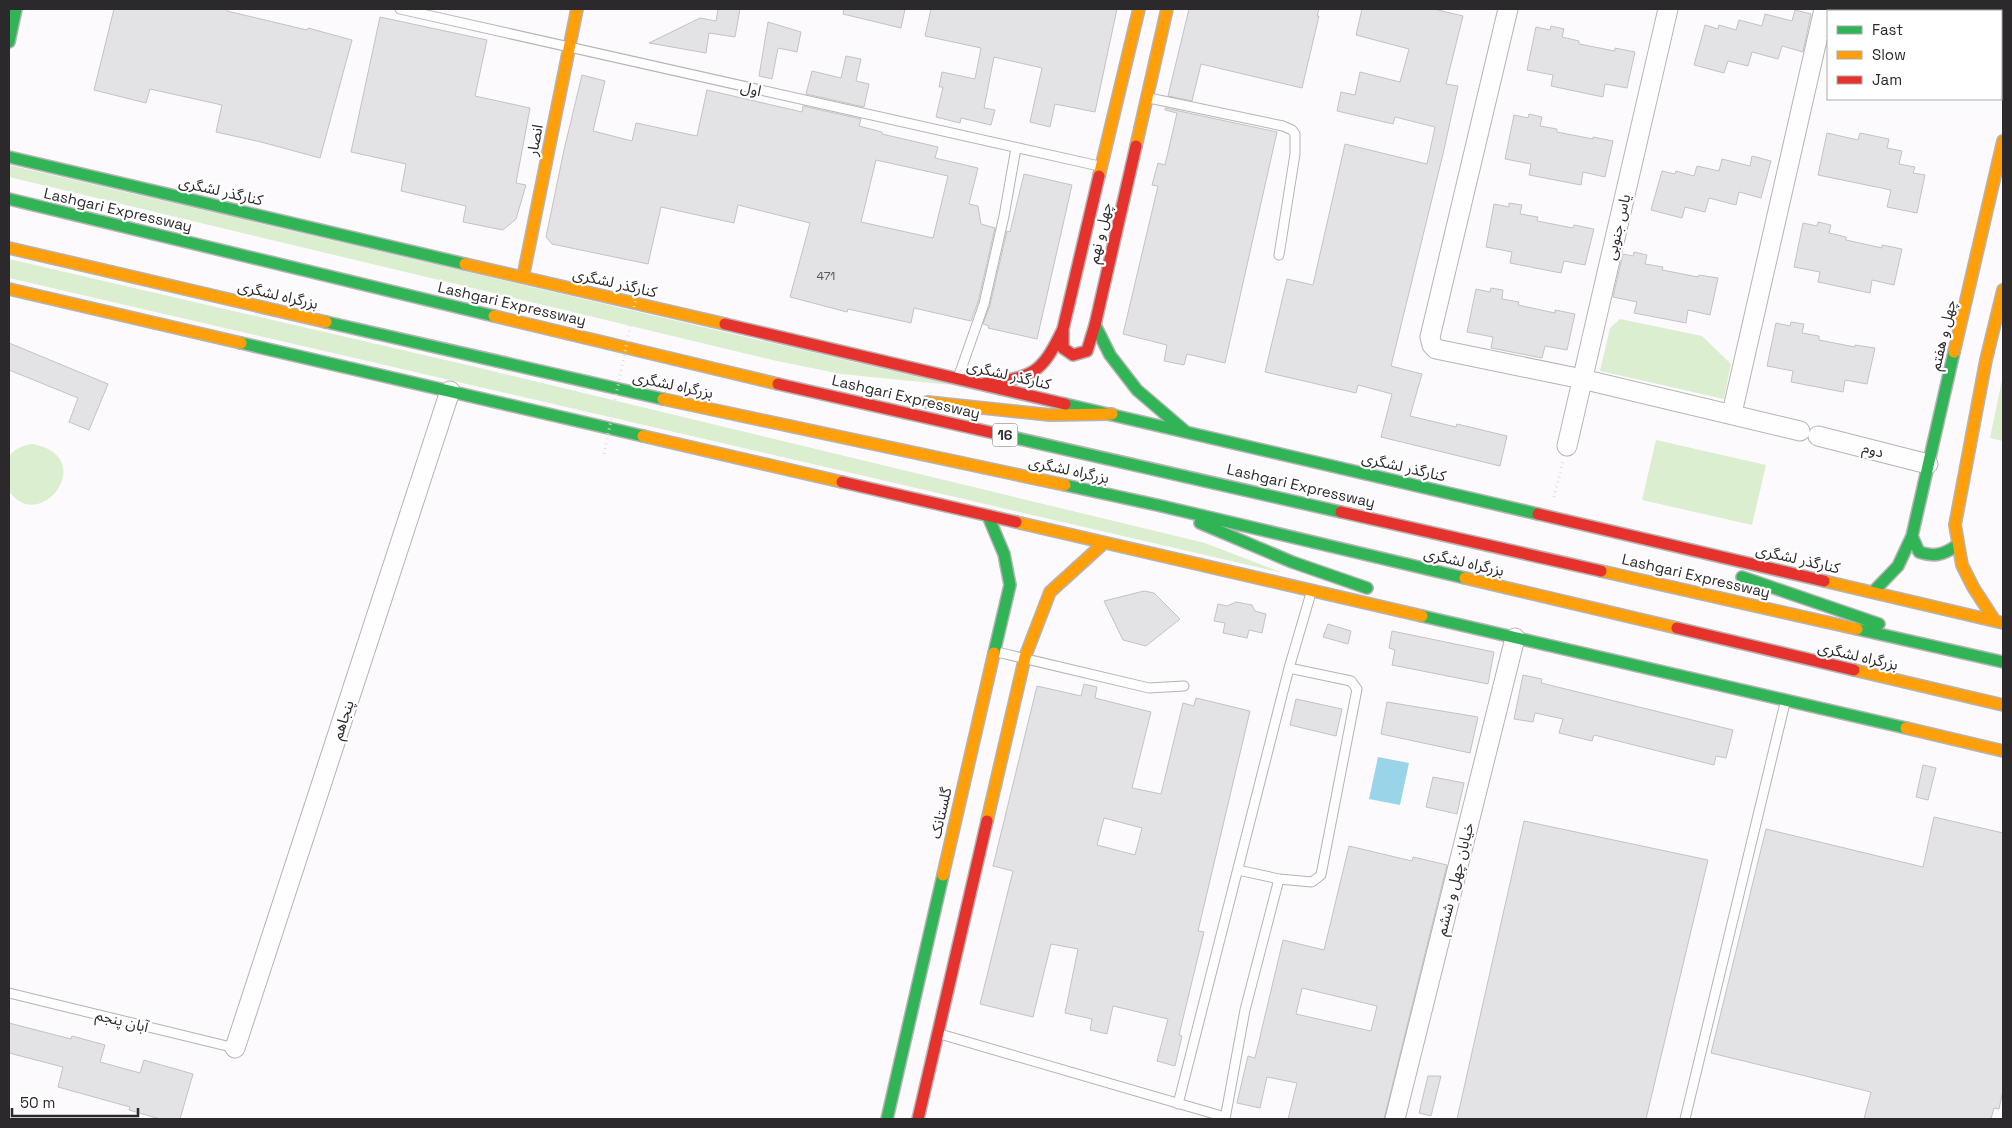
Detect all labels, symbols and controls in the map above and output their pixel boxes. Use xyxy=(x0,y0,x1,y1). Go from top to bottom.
legend xyxy=(1827,10,2002,100)
text: Fast xyxy=(1872,20,1903,39)
text: Slow xyxy=(1872,45,1906,64)
text: Jam xyxy=(1872,70,1902,89)
street label: اول xyxy=(739,77,763,100)
street label: انصار xyxy=(522,123,547,158)
street label: کنارگذر لشگری xyxy=(177,172,266,210)
street label: Lashgari Expressway xyxy=(42,183,194,236)
street label: یاس جنوبی xyxy=(1601,192,1634,262)
street label: چهل و نهم xyxy=(1083,200,1118,266)
street label: کنارگذر لشگری xyxy=(571,264,660,302)
house number: 471 xyxy=(817,268,835,284)
street label: بزرگراه لشگری xyxy=(236,276,320,313)
street label: Lashgari Expressway xyxy=(436,277,588,330)
street label: چهل و هفتم xyxy=(1925,298,1962,372)
street label: کنارگذر لشگری xyxy=(965,356,1054,394)
street label: بزرگراه لشگری xyxy=(631,367,715,402)
street label: Lashgari Expressway xyxy=(830,370,982,423)
road number: 16 xyxy=(992,424,1018,446)
street label: دوم xyxy=(1860,438,1886,463)
street label: کنارگذر لشگری xyxy=(1360,448,1449,486)
street label: بزرگراه لشگری xyxy=(1027,452,1111,487)
street label: Lashgari Expressway xyxy=(1225,459,1377,512)
street label: کنارگذر لشگری xyxy=(1754,540,1843,578)
street label: بزرگراه لشگری xyxy=(1422,543,1506,580)
street label: Lashgari Expressway xyxy=(1620,549,1772,602)
street label: بزرگراه لشگری xyxy=(1816,637,1900,674)
street label: پنجاهم xyxy=(327,698,360,743)
street label: گلستانک xyxy=(925,785,956,840)
street label: خیابان چهل و ششم xyxy=(1431,820,1480,938)
street label: آبان پنجم xyxy=(93,1005,151,1038)
scale bar xyxy=(12,1086,139,1118)
text: 50 m xyxy=(20,1093,55,1112)

